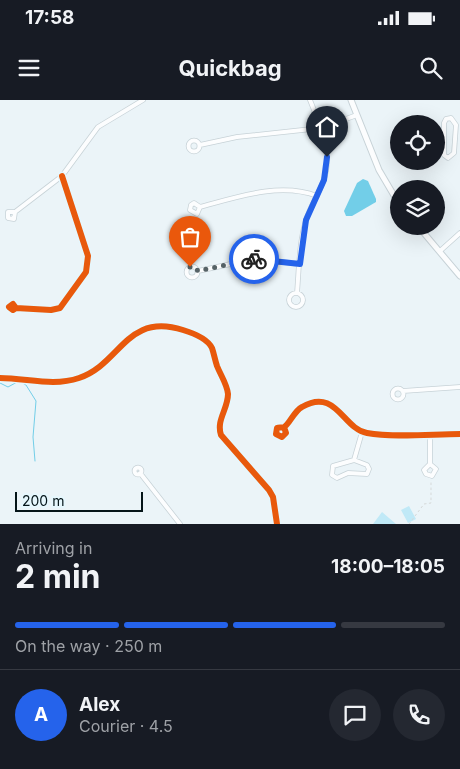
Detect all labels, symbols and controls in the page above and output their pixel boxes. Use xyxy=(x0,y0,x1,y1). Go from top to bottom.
text: 17:58 xyxy=(25,6,74,29)
icon: menu xyxy=(15,54,43,82)
icon: search xyxy=(417,54,445,82)
text: Quickbag xyxy=(178,55,282,81)
pin xyxy=(306,106,348,157)
icon: home xyxy=(313,113,341,141)
map controls xyxy=(390,115,445,235)
button: locate xyxy=(390,115,445,170)
button: layers xyxy=(390,180,445,235)
pin xyxy=(169,216,211,267)
icon: bag xyxy=(176,223,204,251)
courier xyxy=(229,234,279,284)
icon: bike xyxy=(240,245,268,273)
scale bar xyxy=(15,489,142,512)
text: 200 m xyxy=(22,492,64,509)
text: Arriving in xyxy=(15,538,92,558)
text: 18:00–18:05 xyxy=(331,555,445,578)
text: 2 min xyxy=(15,557,101,596)
text: On the way · 250 m xyxy=(15,636,162,656)
button: chat xyxy=(329,689,381,741)
button: phone xyxy=(393,689,445,741)
text: Alex xyxy=(79,693,120,716)
text: A xyxy=(34,703,48,726)
text: Courier · 4.5 xyxy=(79,716,173,736)

